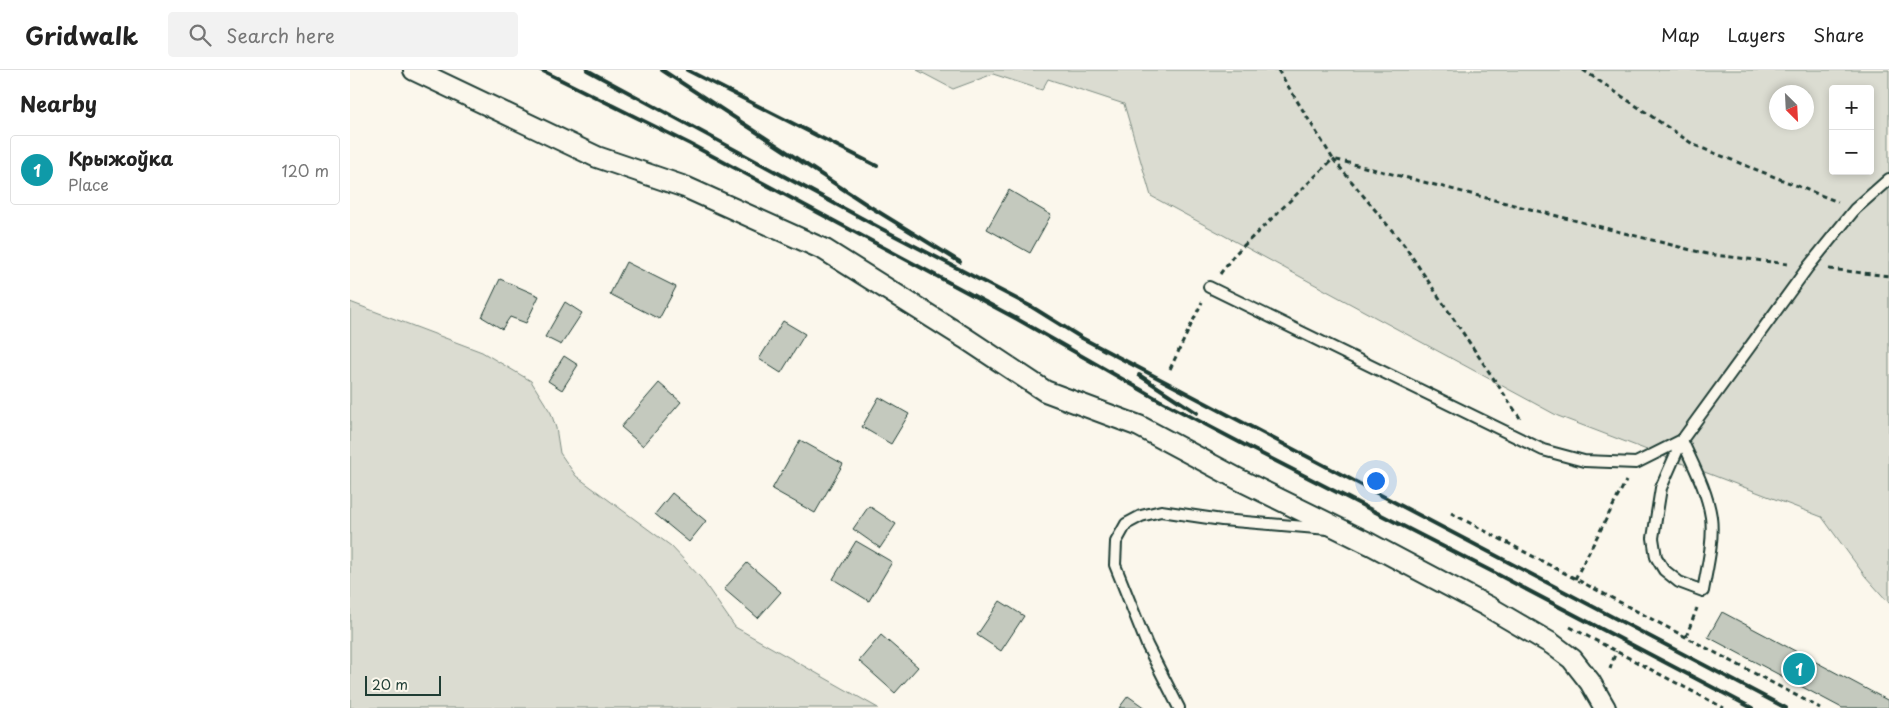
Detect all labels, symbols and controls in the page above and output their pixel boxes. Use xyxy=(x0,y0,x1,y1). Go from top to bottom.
search box xyxy=(168,12,518,57)
text: Gridwalk xyxy=(25,17,138,53)
icon: search xyxy=(186,21,214,49)
text: Search here xyxy=(226,21,335,49)
text: Map xyxy=(1661,21,1700,48)
text: Layers xyxy=(1728,21,1785,48)
text: Share xyxy=(1813,21,1864,48)
north arrow xyxy=(1769,85,1814,130)
map controls xyxy=(1829,85,1874,175)
button: + xyxy=(1829,85,1874,130)
text: Nearby xyxy=(20,87,97,119)
button: − xyxy=(1829,130,1874,175)
text: Крыжоўка xyxy=(68,144,173,172)
text: 1 xyxy=(33,158,41,182)
text: 120 m xyxy=(282,158,329,182)
text: Place xyxy=(68,172,109,196)
your location xyxy=(1363,468,1389,494)
pin: 1 xyxy=(1783,650,1815,688)
scale bar xyxy=(365,673,441,696)
text: 20 m xyxy=(372,674,408,695)

